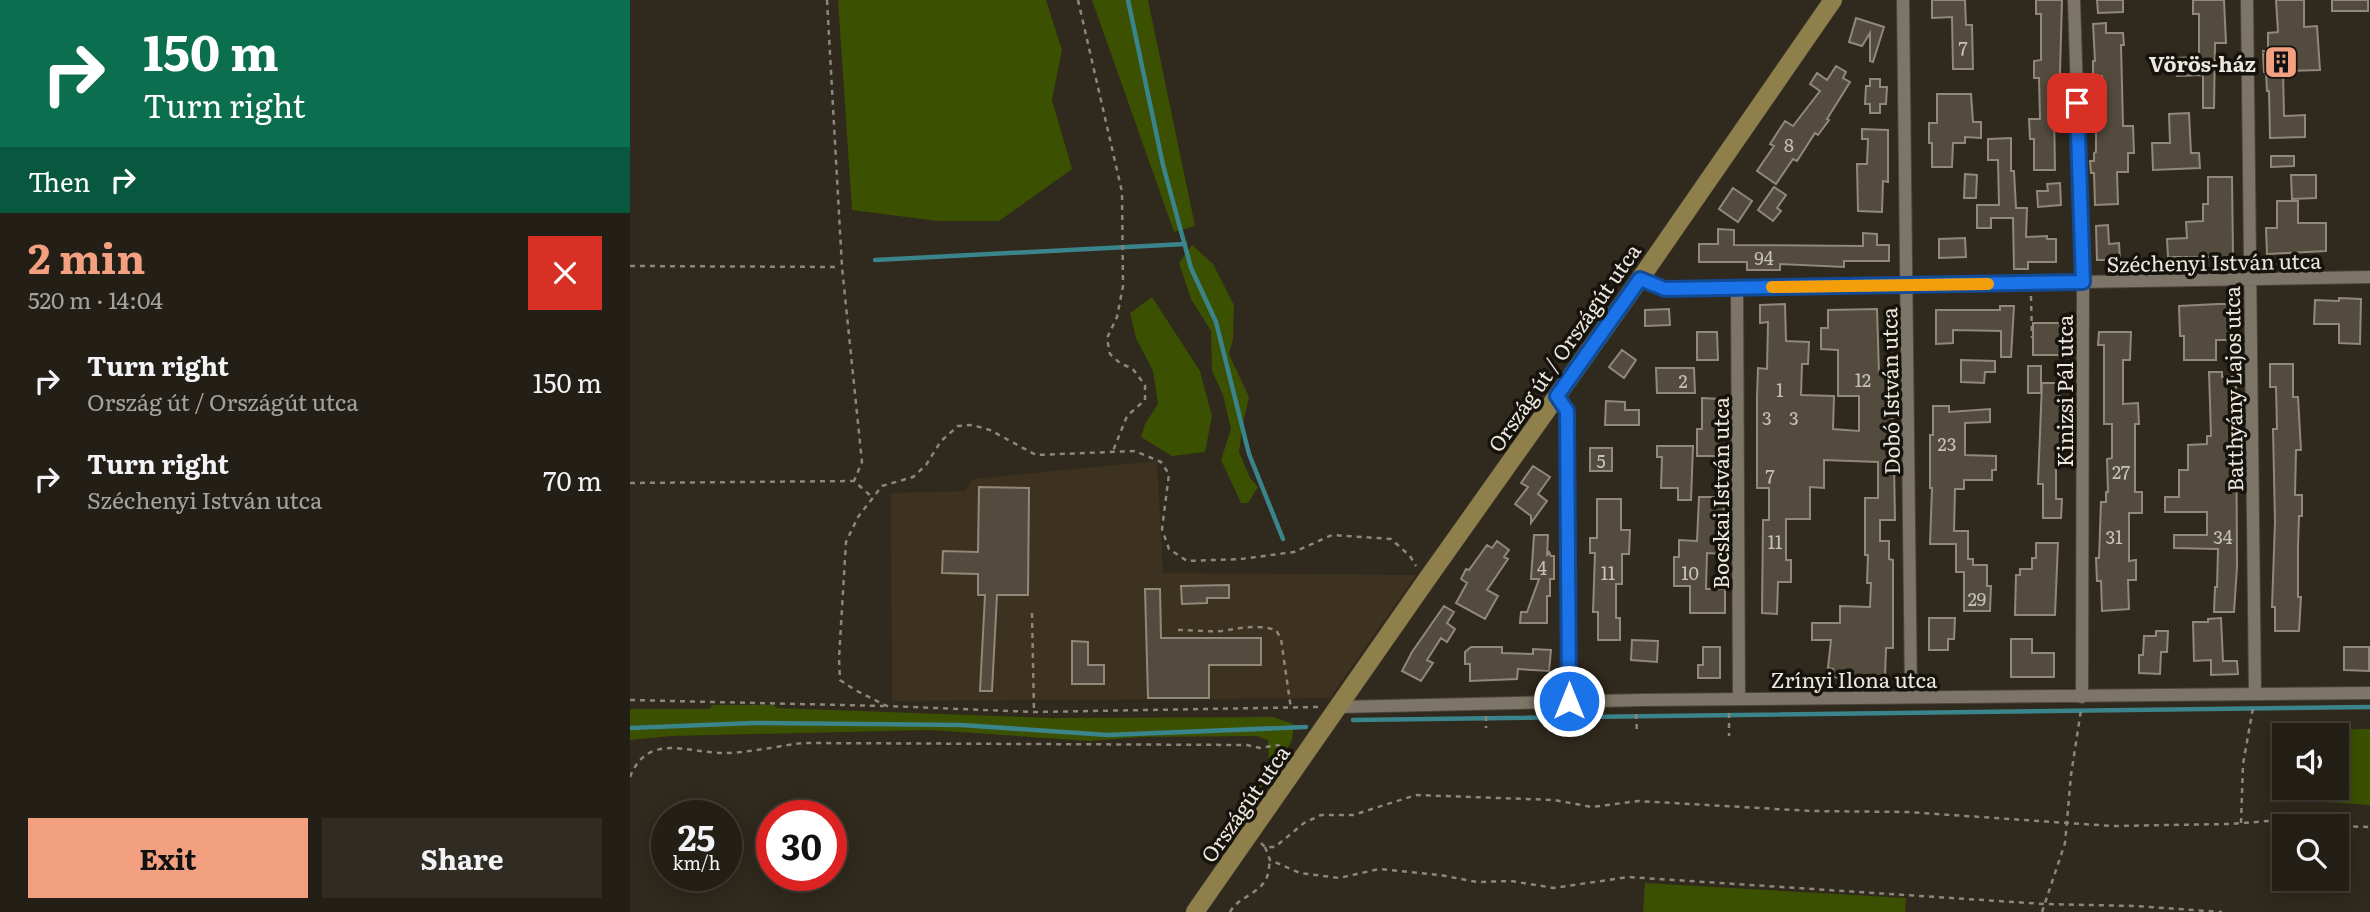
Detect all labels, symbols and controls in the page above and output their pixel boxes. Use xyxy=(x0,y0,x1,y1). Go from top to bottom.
text: 150 m xyxy=(143,13,279,86)
icon: right xyxy=(28,28,119,119)
house number: 7 xyxy=(1958,34,1968,61)
building icon: Vörös-ház xyxy=(2262,43,2300,81)
place label: Vörös-ház xyxy=(2149,47,2256,78)
pin xyxy=(2047,73,2107,133)
text: Turn right xyxy=(143,80,305,128)
icon: arrive xyxy=(2058,84,2096,122)
house number: 8 xyxy=(1784,131,1794,158)
text: Then xyxy=(28,161,90,200)
icon: right xyxy=(104,161,142,199)
text: 2 min xyxy=(28,225,145,287)
button: close xyxy=(528,236,602,310)
street label: Ország út / Országút utca xyxy=(1479,236,1647,458)
house number: 94 xyxy=(1754,244,1774,271)
street label: Széchenyi István utca xyxy=(2106,244,2322,278)
text: 520 m · 14:04 xyxy=(28,282,163,316)
street label: Batthyány Lajos utca xyxy=(2215,285,2249,492)
street label: Dobó István utca xyxy=(1872,306,1906,475)
street label: Kinizsi Pál utca xyxy=(2048,314,2079,467)
text: Turn right xyxy=(87,345,229,384)
icon: right xyxy=(28,362,66,400)
text: 150 m xyxy=(533,362,602,401)
house number: 12 xyxy=(1855,366,1871,393)
house number: 2 xyxy=(1678,367,1688,394)
house number: 1 xyxy=(1776,376,1784,403)
text: Ország út / Országút utca xyxy=(87,384,359,418)
street label: Bocskai István utca xyxy=(1704,396,1735,589)
house number: 3 xyxy=(1762,404,1772,431)
house number: 3 xyxy=(1789,404,1799,431)
house number: 23 xyxy=(1938,430,1956,457)
text: Turn right xyxy=(87,443,229,482)
house number: 5 xyxy=(1596,447,1606,474)
house number: 27 xyxy=(2112,458,2130,485)
icon: right xyxy=(28,460,66,498)
text: 70 m xyxy=(543,460,602,499)
house number: 7 xyxy=(1765,462,1775,489)
text: Széchenyi István utca xyxy=(87,482,322,516)
house number: 31 xyxy=(2105,523,2123,550)
house number: 34 xyxy=(2213,523,2233,550)
house number: 11 xyxy=(1768,528,1782,555)
house number: 4 xyxy=(1537,554,1547,581)
house number: 11 xyxy=(1601,559,1615,586)
house number: 10 xyxy=(1681,559,1699,586)
house number: 29 xyxy=(1968,585,1986,612)
street label: Zrínyi Ilona utca xyxy=(1771,663,1938,694)
position arrow xyxy=(1532,664,1606,738)
map controls xyxy=(2272,723,2349,891)
button: sound xyxy=(2272,723,2349,800)
street label: Országút utca xyxy=(1192,738,1296,868)
speed limit sign: 30 xyxy=(756,800,847,891)
text: 25 xyxy=(678,810,715,862)
button: search xyxy=(2272,814,2349,891)
button: Exit xyxy=(28,818,308,898)
button: Share xyxy=(322,818,602,898)
text: km/h xyxy=(673,849,720,876)

